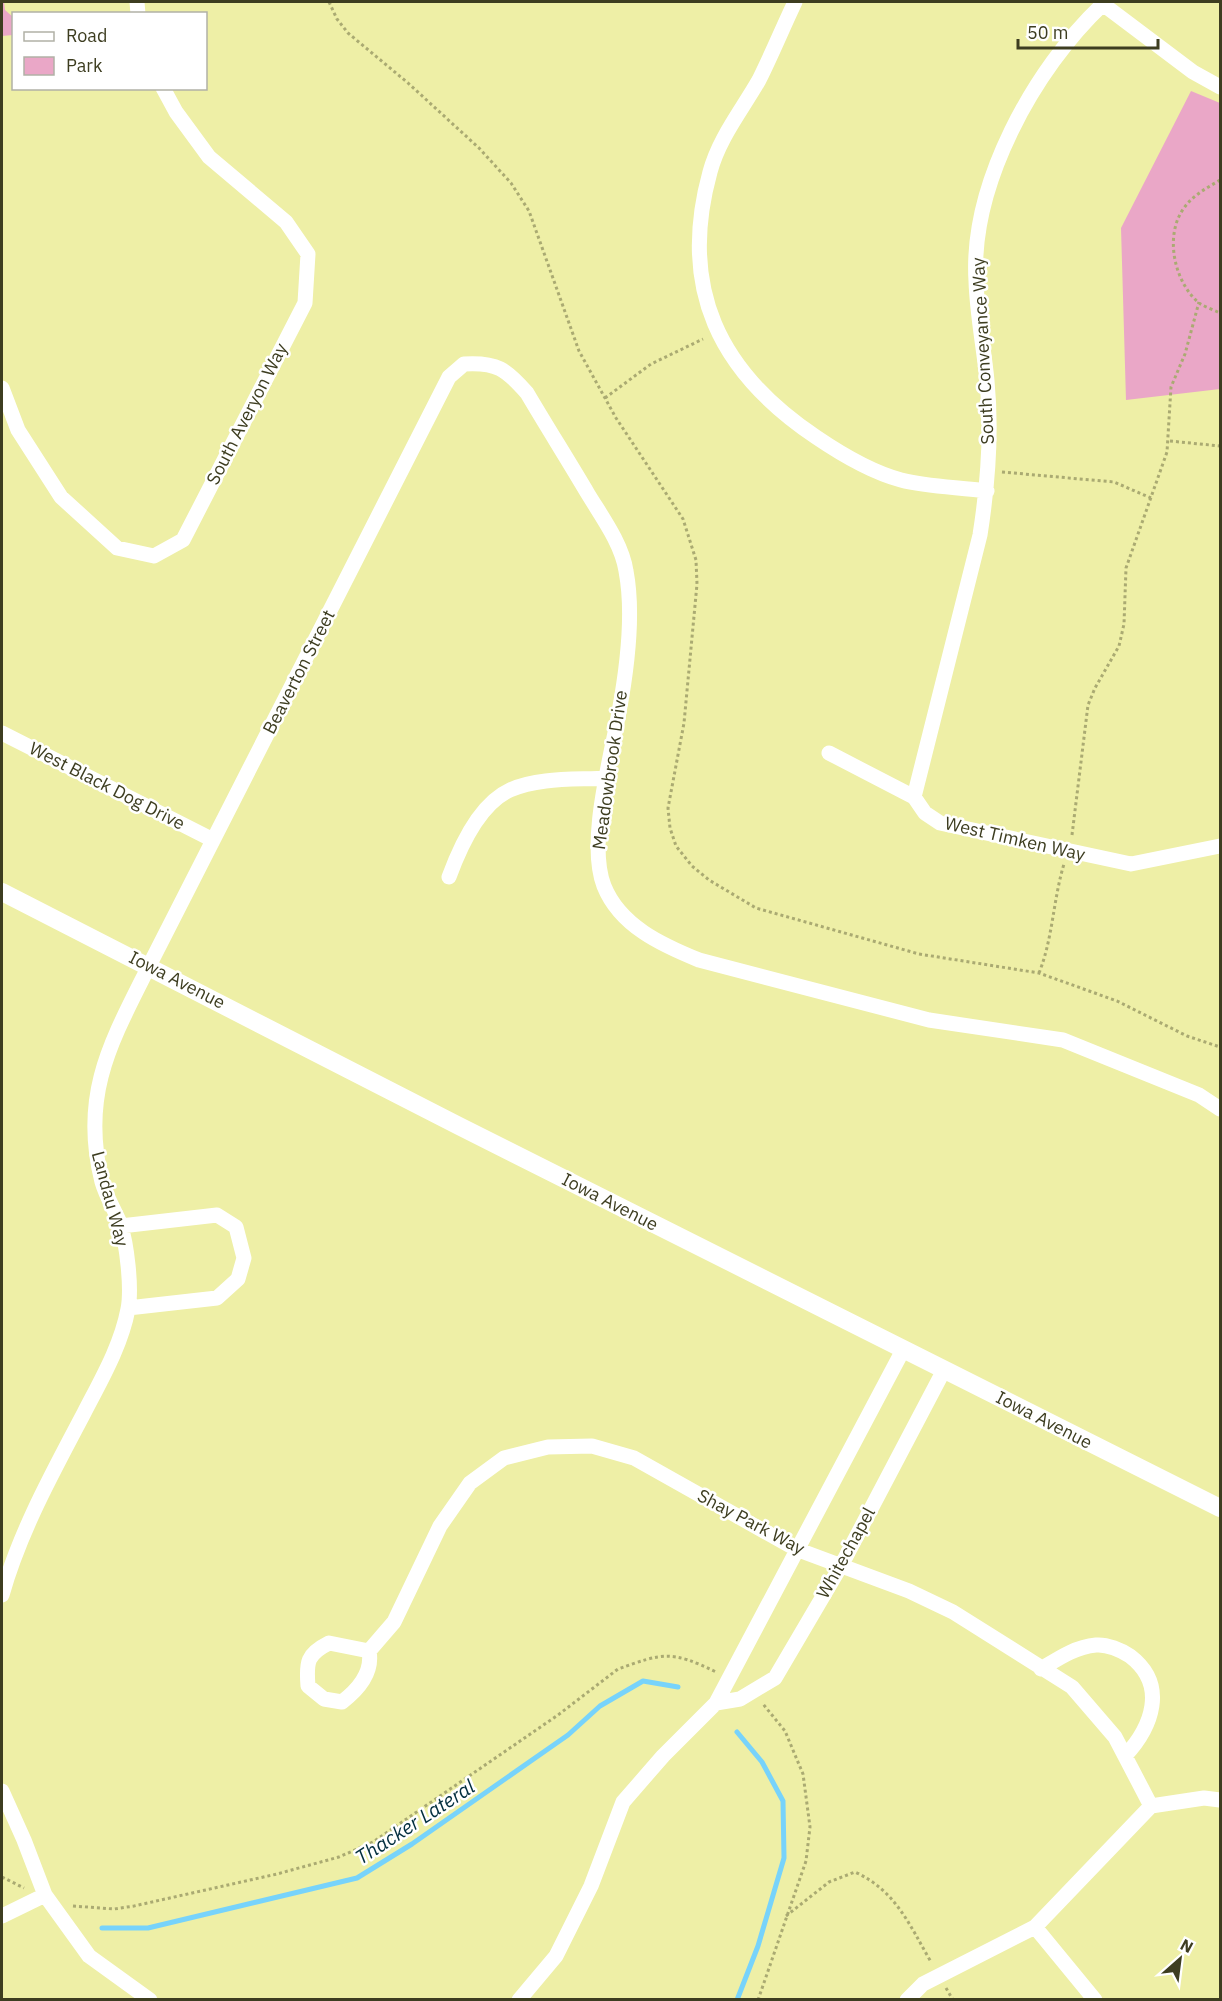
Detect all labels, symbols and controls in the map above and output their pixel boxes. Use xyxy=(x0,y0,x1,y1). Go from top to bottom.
legend xyxy=(12,12,207,90)
scale bar xyxy=(1018,12,1158,50)
text: 50 m xyxy=(1027,21,1069,44)
text: Road xyxy=(66,24,107,47)
text: Park xyxy=(66,54,103,77)
street label: South Conveyance Way xyxy=(966,257,999,445)
street label: South Averyon Way xyxy=(201,339,292,488)
street label: Beaverton Street xyxy=(257,606,340,738)
street label: Meadowbrook Drive xyxy=(587,689,632,851)
street label: West Black Dog Drive xyxy=(26,736,189,835)
street label: West Timken Way xyxy=(943,811,1088,866)
street label: Iowa Avenue xyxy=(125,946,229,1014)
street label: Landau Way xyxy=(87,1149,134,1249)
street label: Iowa Avenue xyxy=(558,1168,662,1236)
street label: Iowa Avenue xyxy=(992,1386,1096,1454)
street label: Shay Park Way xyxy=(694,1484,809,1560)
street label: Whitechapel xyxy=(811,1503,880,1603)
water label: Thacker Lateral xyxy=(350,1772,480,1870)
north arrow xyxy=(1150,1929,1210,1989)
text: N xyxy=(1177,1934,1197,1957)

